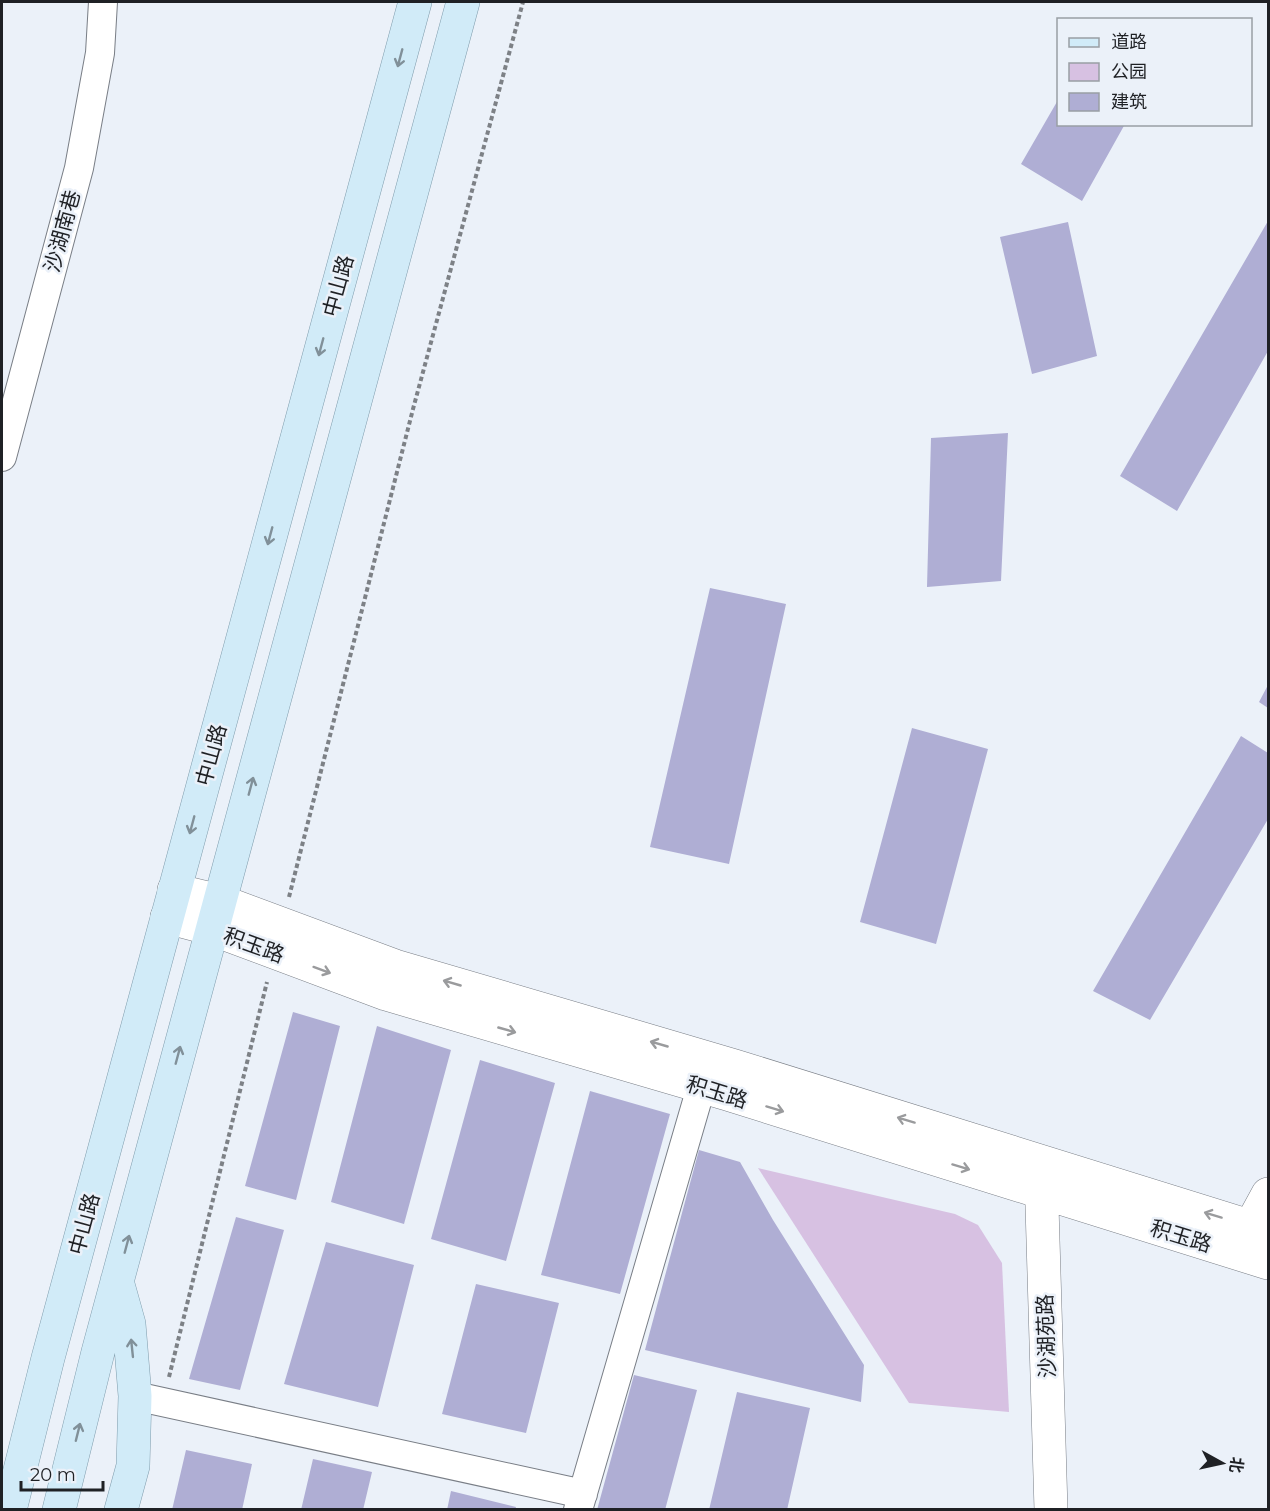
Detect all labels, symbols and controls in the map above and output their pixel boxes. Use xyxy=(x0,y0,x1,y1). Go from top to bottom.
legend xyxy=(1057,18,1252,126)
text: 道路 xyxy=(1111,31,1147,53)
one-way arrow xyxy=(394,48,405,67)
text: 公园 xyxy=(1111,61,1147,83)
text: 建筑 xyxy=(1111,91,1147,113)
street label: 沙湖南巷 xyxy=(39,187,85,275)
street label: 中山路 xyxy=(318,252,358,320)
one-way arrow xyxy=(315,338,327,357)
one-way arrow xyxy=(264,526,276,545)
street label: 中山路 xyxy=(191,721,231,789)
one-way arrow xyxy=(246,777,257,796)
one-way arrow xyxy=(186,815,197,834)
street label: 积玉路 xyxy=(220,922,288,968)
one-way arrow xyxy=(312,965,331,976)
one-way arrow xyxy=(443,977,462,988)
one-way arrow xyxy=(498,1025,517,1036)
one-way arrow xyxy=(650,1038,669,1049)
one-way arrow xyxy=(173,1046,184,1065)
street label: 积玉路 xyxy=(683,1071,751,1113)
one-way arrow xyxy=(765,1104,784,1115)
one-way arrow xyxy=(897,1114,916,1125)
one-way arrow xyxy=(951,1162,970,1173)
street label: 中山路 xyxy=(64,1190,104,1258)
one-way arrow xyxy=(1204,1209,1223,1220)
street label: 积玉路 xyxy=(1147,1215,1215,1257)
one-way arrow xyxy=(122,1235,134,1254)
street label: 沙湖苑路 xyxy=(1032,1294,1060,1378)
one-way arrow xyxy=(126,1338,137,1358)
one-way arrow xyxy=(72,1423,84,1442)
north arrow xyxy=(1192,1433,1252,1493)
scale bar xyxy=(21,1454,104,1492)
text: 北 xyxy=(1226,1456,1247,1474)
text: 20 m xyxy=(30,1464,76,1486)

